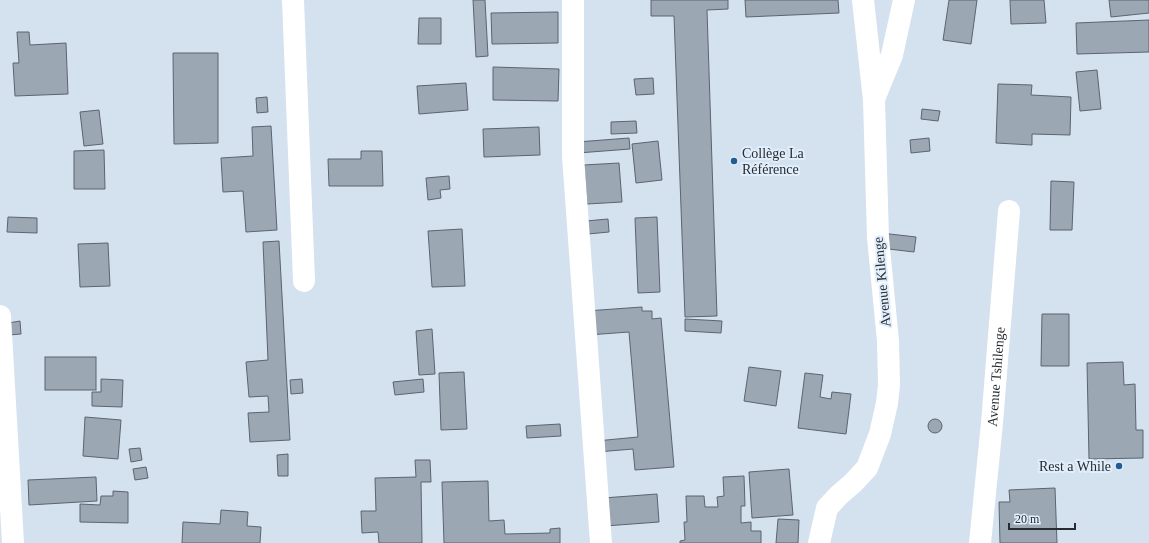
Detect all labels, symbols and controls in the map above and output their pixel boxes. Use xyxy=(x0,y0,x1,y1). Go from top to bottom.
place label: Collège La Référence xyxy=(742,146,805,177)
marker: Collège La Référence xyxy=(729,156,739,166)
street label: Avenue Kilenge xyxy=(871,236,893,328)
street label: Avenue Tshilenge xyxy=(984,326,1007,427)
place label: Rest a While xyxy=(1039,459,1111,474)
marker: Rest a While xyxy=(1114,461,1124,471)
scale bar xyxy=(1009,505,1075,531)
text: 20 m xyxy=(1015,512,1040,526)

